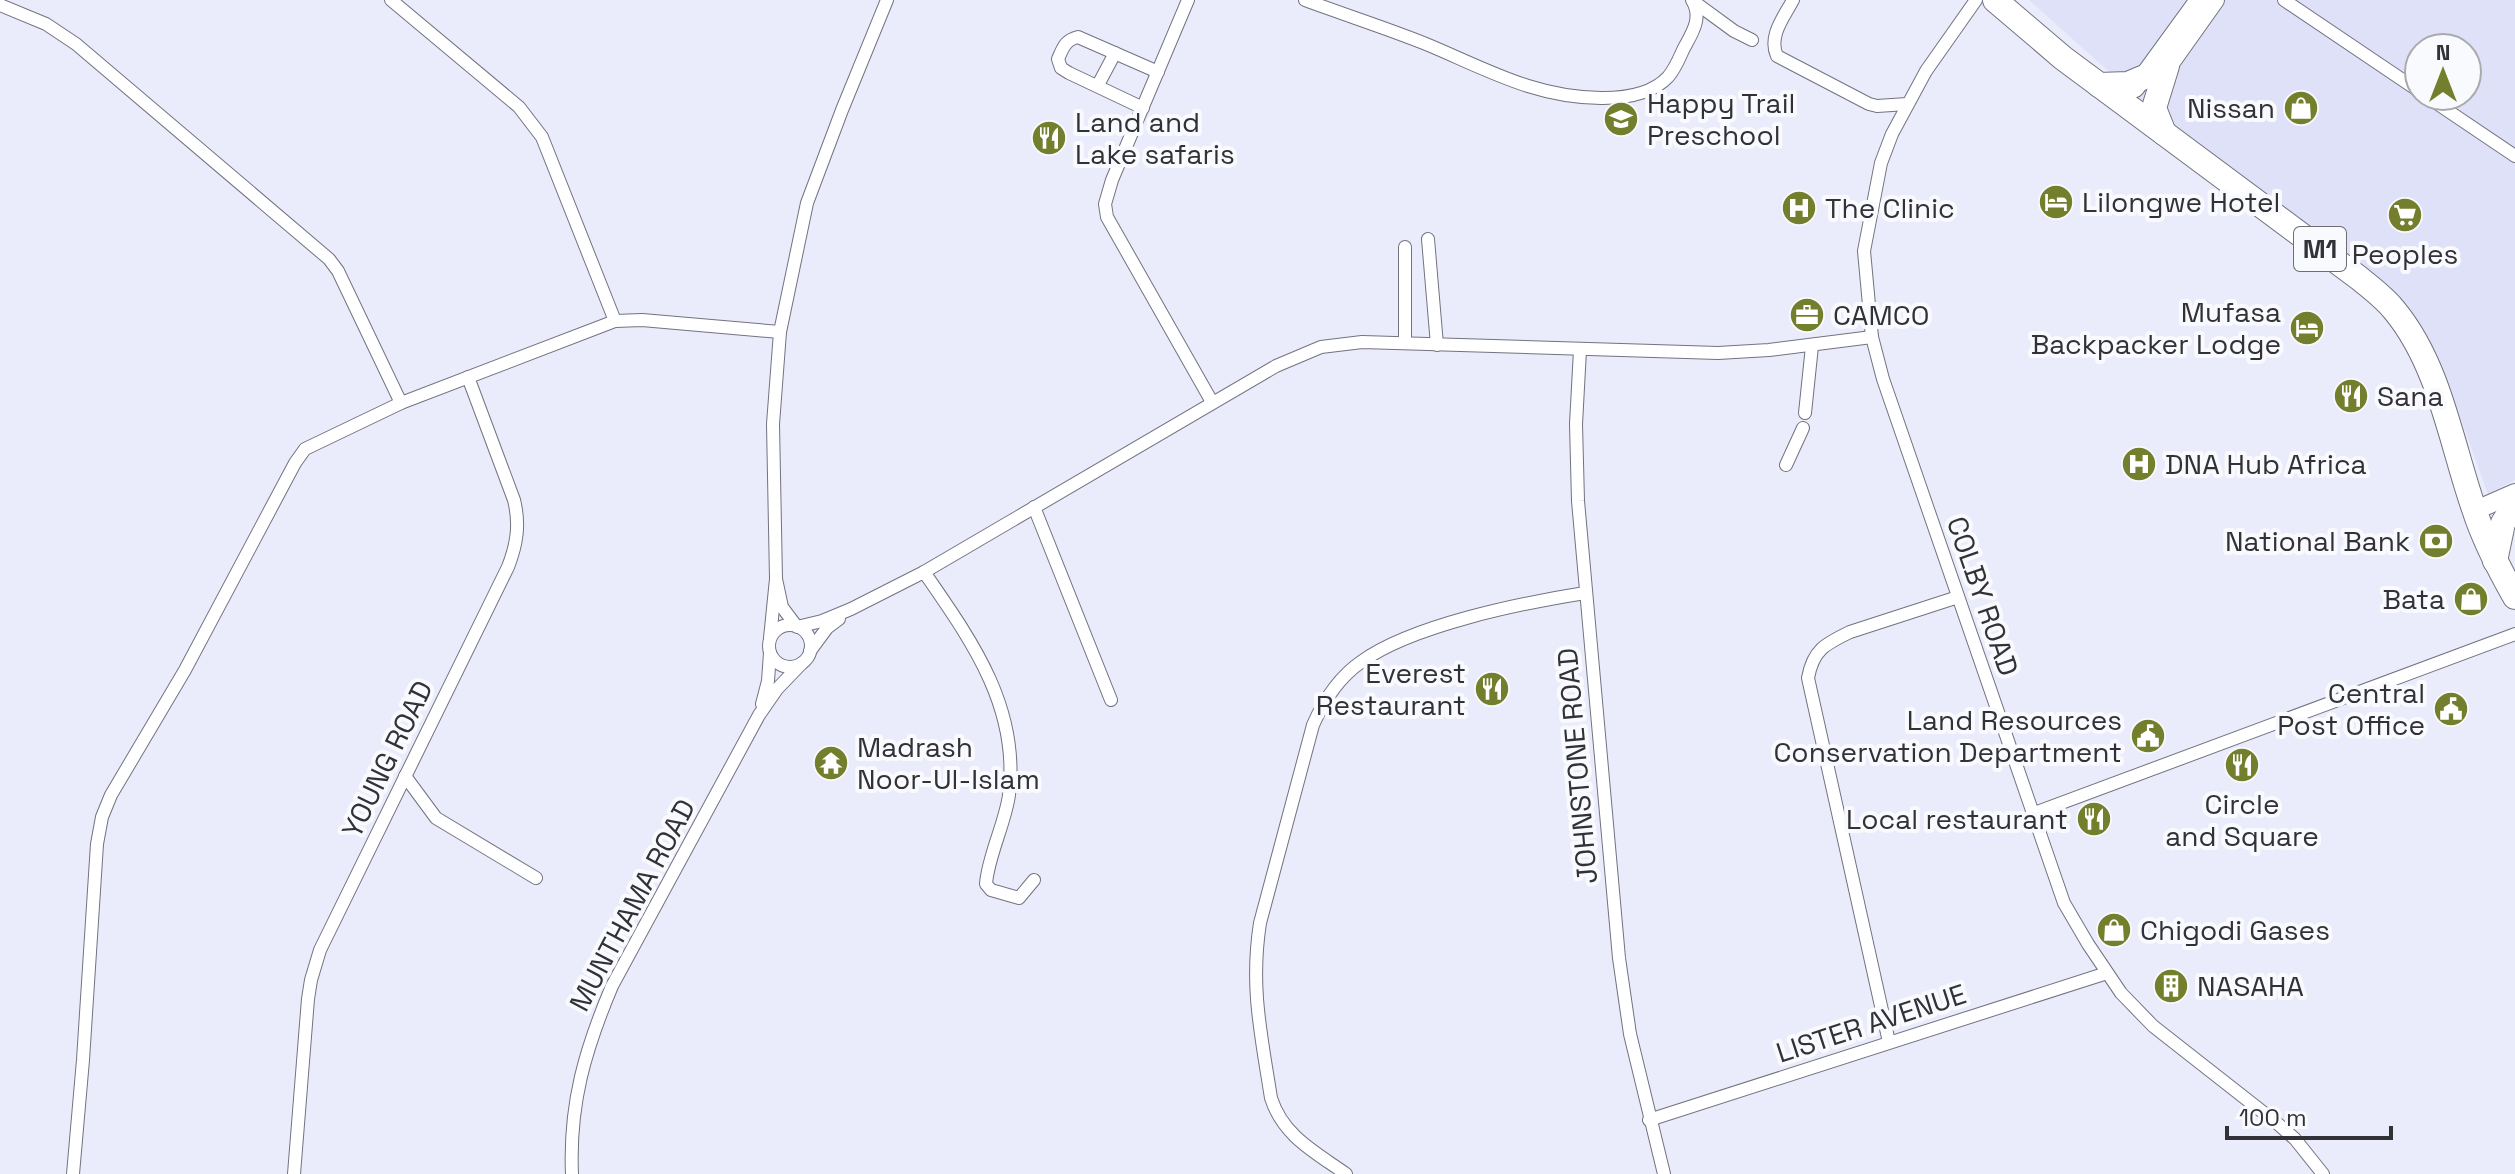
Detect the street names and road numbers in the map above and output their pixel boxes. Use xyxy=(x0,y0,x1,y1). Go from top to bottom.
road number: M1 xyxy=(2294,227,2346,271)
street label: COLBY ROAD xyxy=(1939,512,2027,680)
street label: JOHNSTONE ROAD xyxy=(1549,647,1605,885)
street label: YOUNG ROAD xyxy=(333,675,441,843)
street label: MUNTHAMA ROAD xyxy=(561,793,703,1017)
street label: LISTER AVENUE xyxy=(1772,975,1970,1071)

